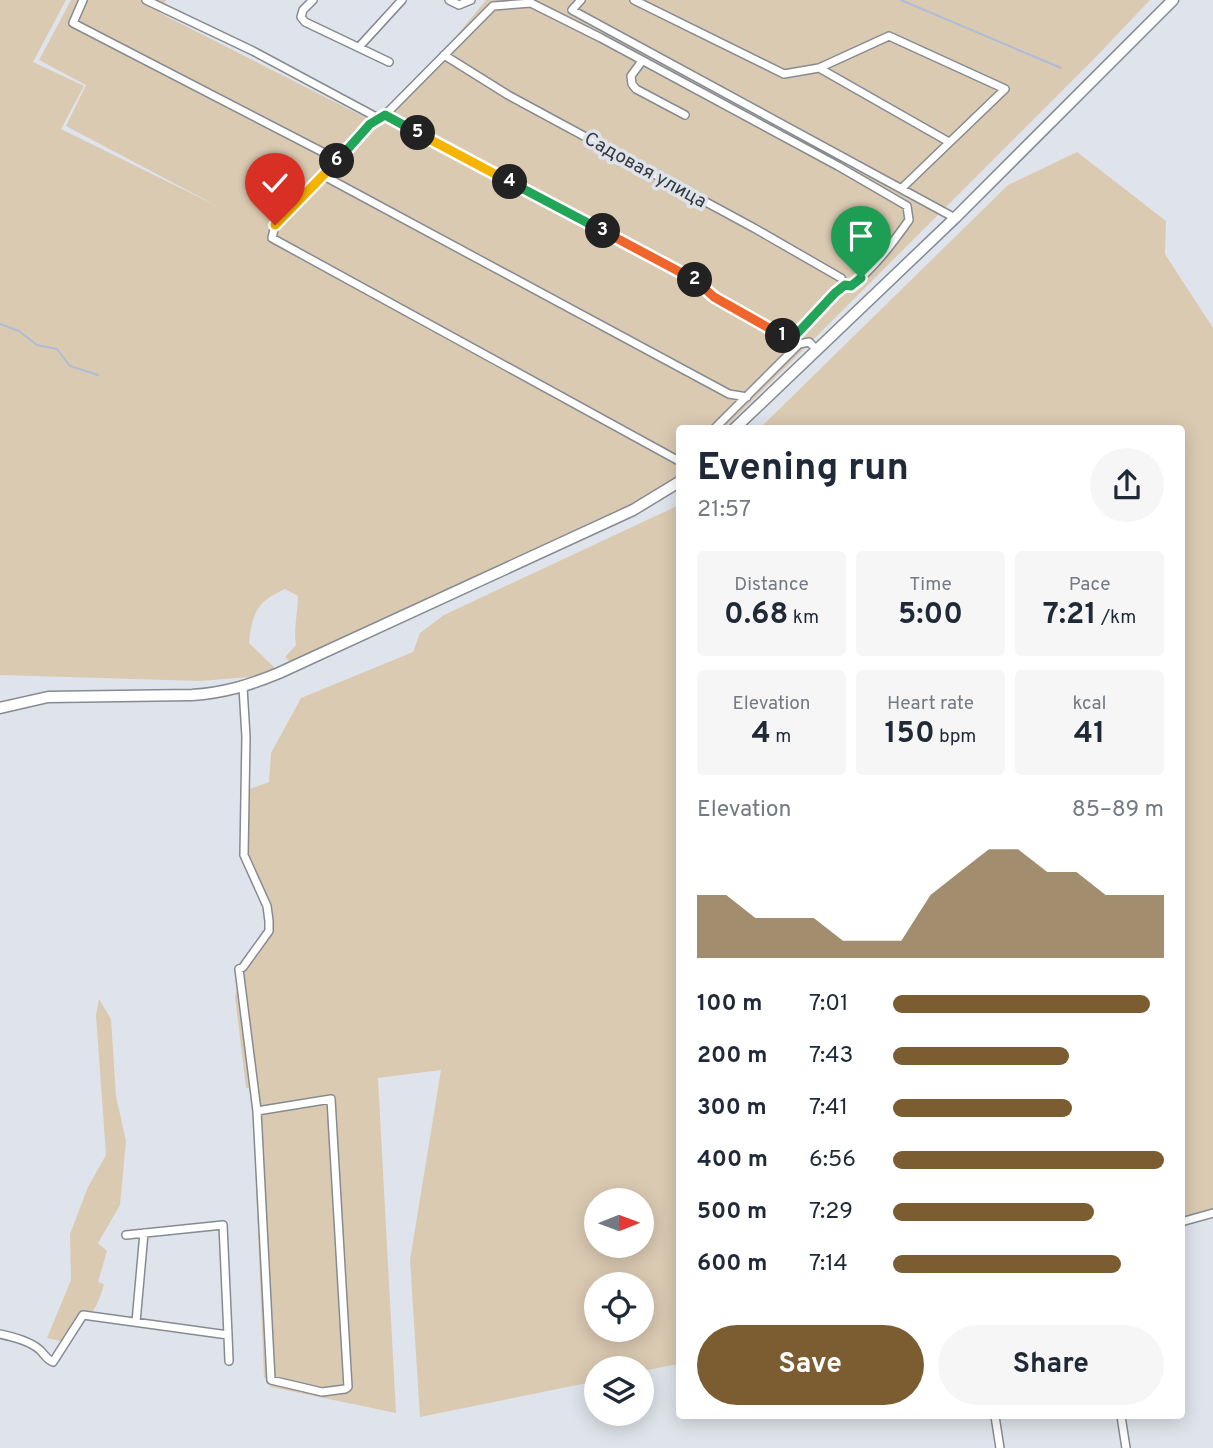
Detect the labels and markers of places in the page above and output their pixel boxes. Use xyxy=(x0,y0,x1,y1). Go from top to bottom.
pin: 5 xyxy=(400,116,436,150)
pin: 6 xyxy=(320,144,354,178)
pin xyxy=(245,153,305,225)
pin: 4 xyxy=(492,164,528,200)
pin xyxy=(831,206,891,278)
pin: 3 xyxy=(586,214,620,248)
pin: 2 xyxy=(678,262,712,298)
pin: 1 xyxy=(766,318,800,354)

